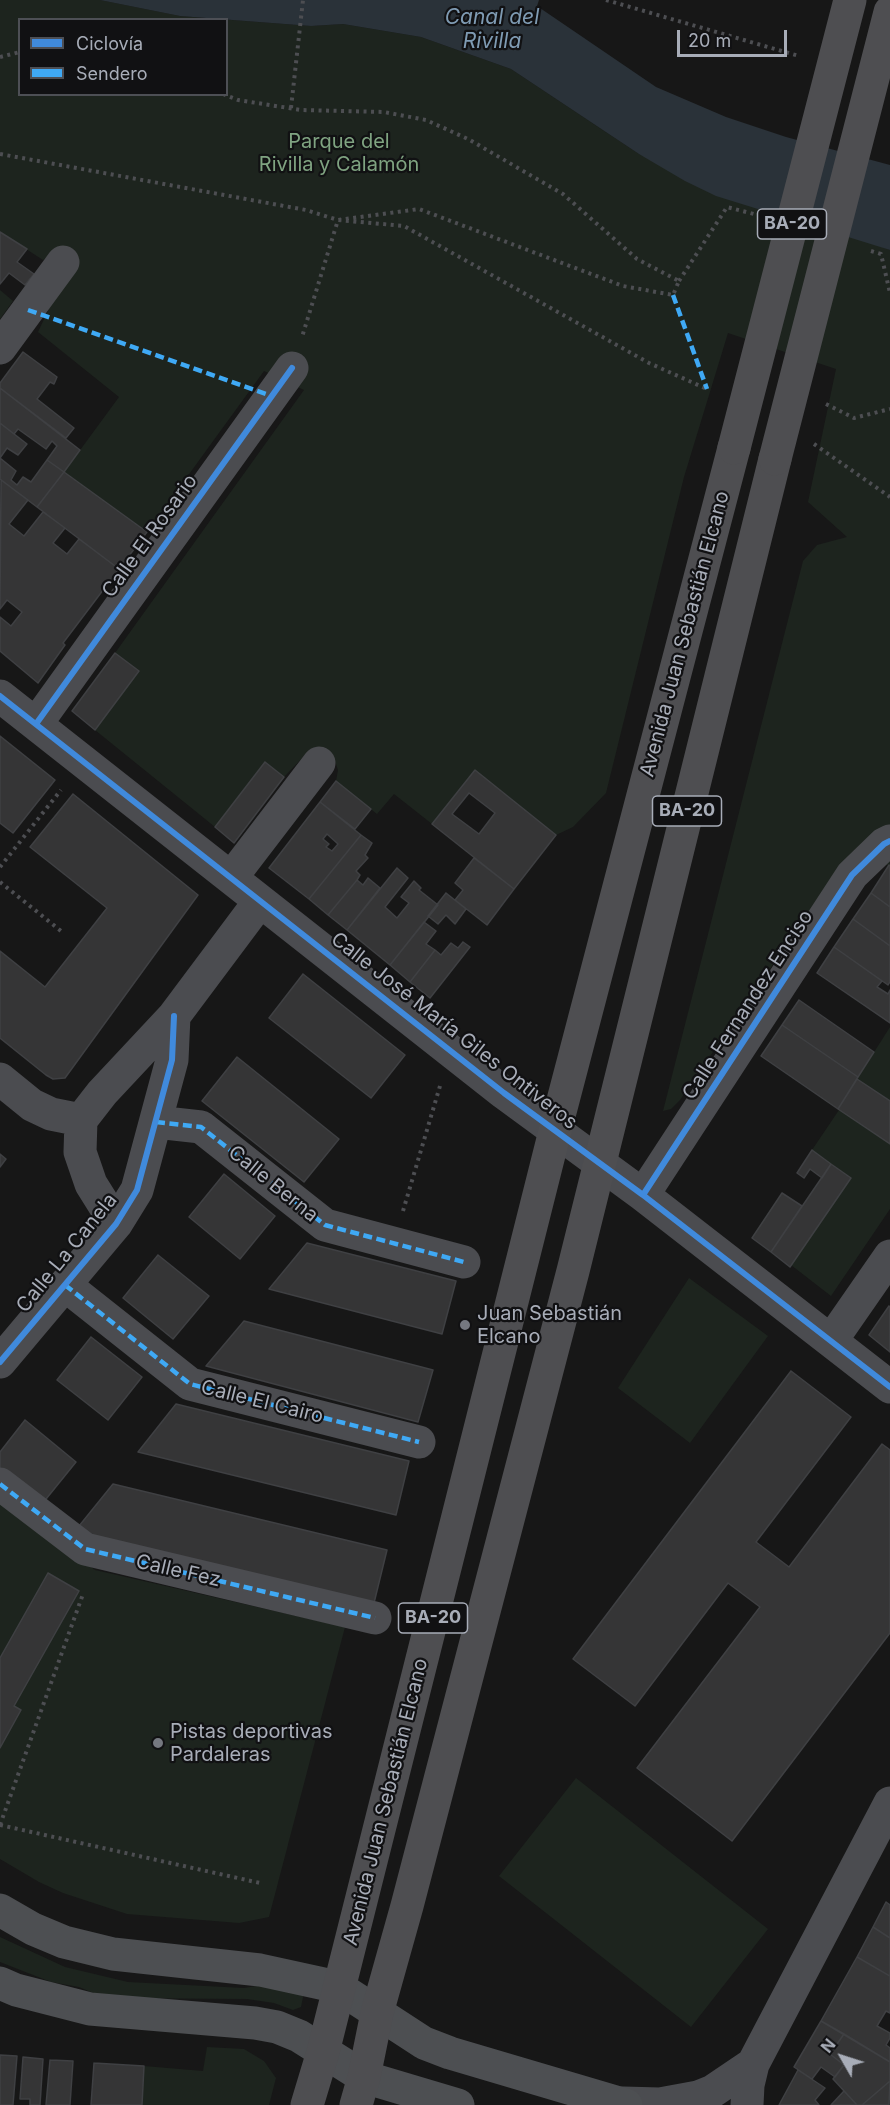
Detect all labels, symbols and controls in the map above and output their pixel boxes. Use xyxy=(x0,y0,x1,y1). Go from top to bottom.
water label: Canal del Rivilla xyxy=(445,5,539,55)
legend xyxy=(18,18,228,96)
scale bar xyxy=(680,18,790,56)
text: 20 m xyxy=(688,30,731,51)
text: Ciclovía xyxy=(76,33,143,54)
text: Sendero xyxy=(76,63,147,84)
park label: Parque del Rivilla y Calamón xyxy=(259,130,419,177)
road number: BA-20 xyxy=(758,209,826,239)
street label: Calle El Rosario xyxy=(97,470,203,602)
street label: Avenida Juan Sebastián Elcano xyxy=(635,488,735,780)
road number: BA-20 xyxy=(652,796,722,826)
street label: Calle Fernandez Enciso xyxy=(678,906,818,1104)
street label: Calle José María Giles Ontiveros xyxy=(326,927,582,1135)
street label: Calle Berna xyxy=(223,1141,323,1227)
street label: Calle La Canela xyxy=(12,1189,122,1317)
place label: Juan Sebastián Elcano xyxy=(477,1302,622,1349)
marker: Juan Sebastián Elcano xyxy=(458,1318,472,1332)
street label: Calle El Cairo xyxy=(198,1375,326,1429)
street label: Calle Fez xyxy=(133,1550,223,1592)
road number: BA-20 xyxy=(398,1603,468,1633)
street label: Avenida Juan Sebastián Elcano xyxy=(339,1656,433,1948)
place label: Pistas deportivas Pardaleras xyxy=(170,1720,333,1767)
marker: Pistas deportivas Pardaleras xyxy=(151,1736,165,1750)
north arrow xyxy=(812,2027,872,2087)
text: N xyxy=(816,2035,840,2057)

